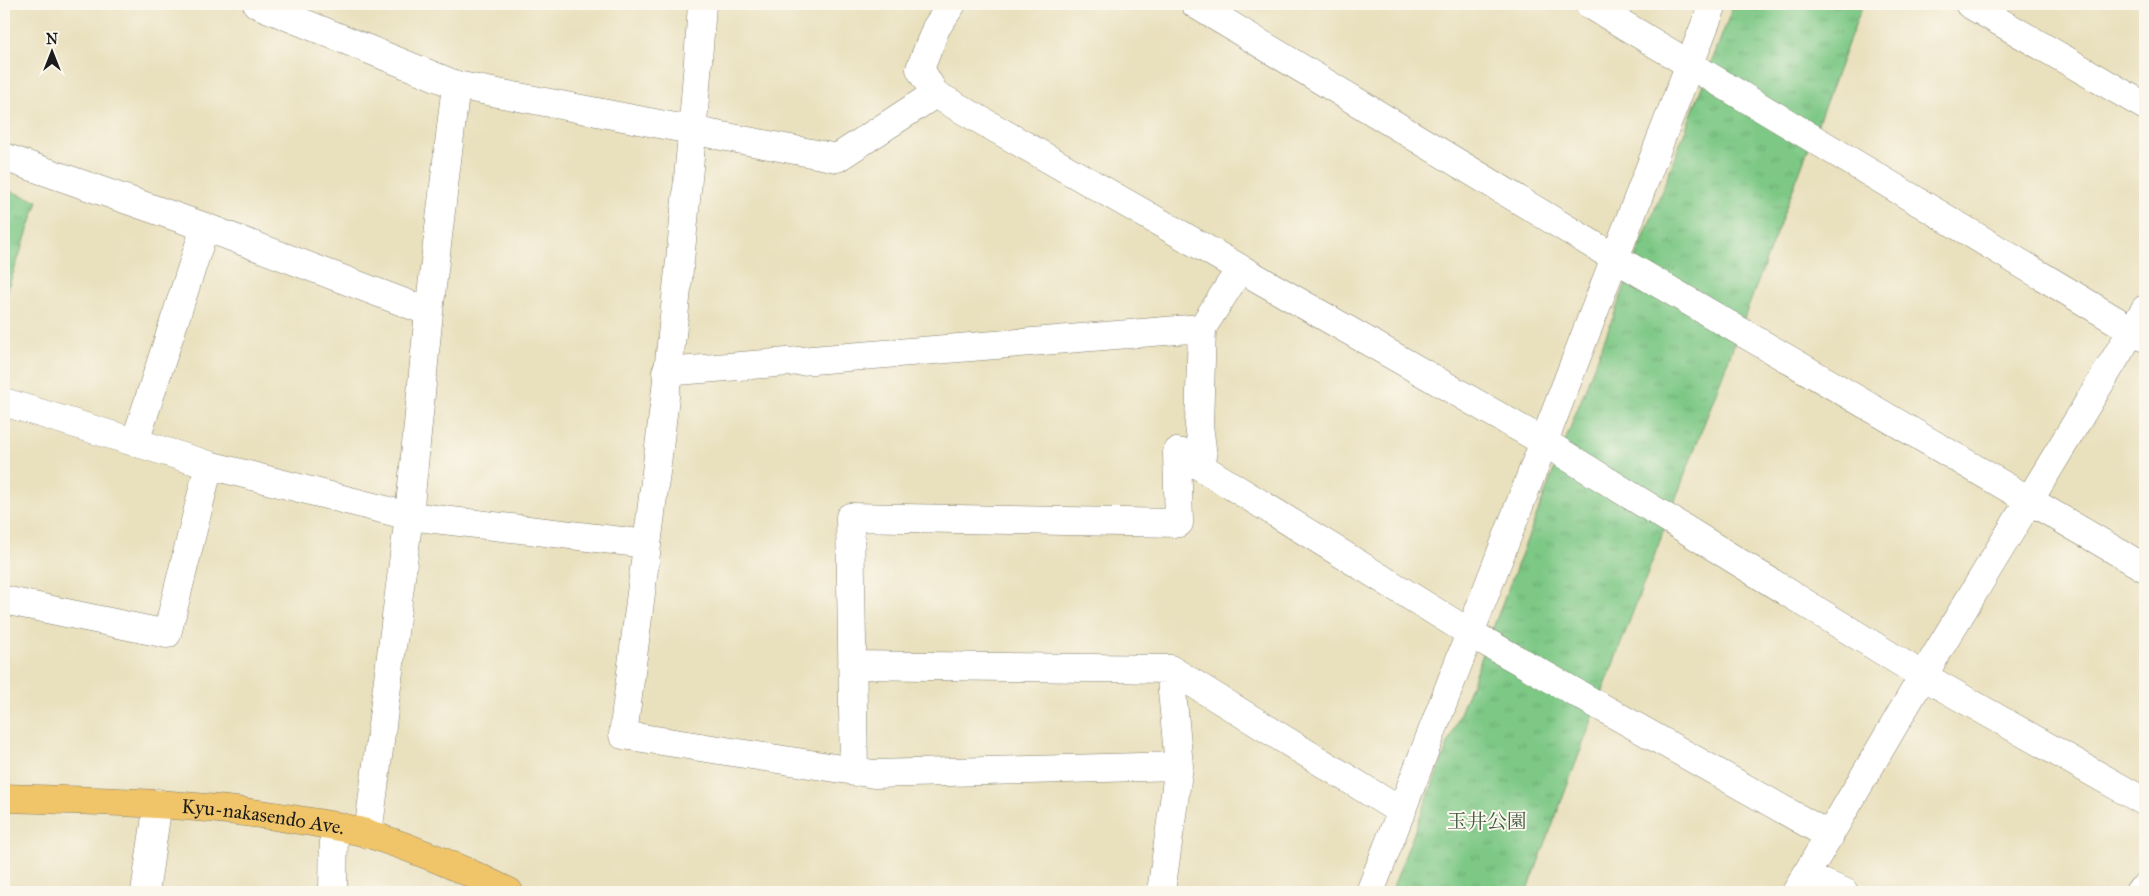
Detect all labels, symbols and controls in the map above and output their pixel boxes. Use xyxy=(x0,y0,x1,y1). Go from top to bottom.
north arrow xyxy=(28,28,78,78)
text: N xyxy=(46,31,58,48)
street label: Kyu-nakasendo Ave. xyxy=(181,794,347,840)
park label: 玉井公園 xyxy=(1447,809,1527,833)

